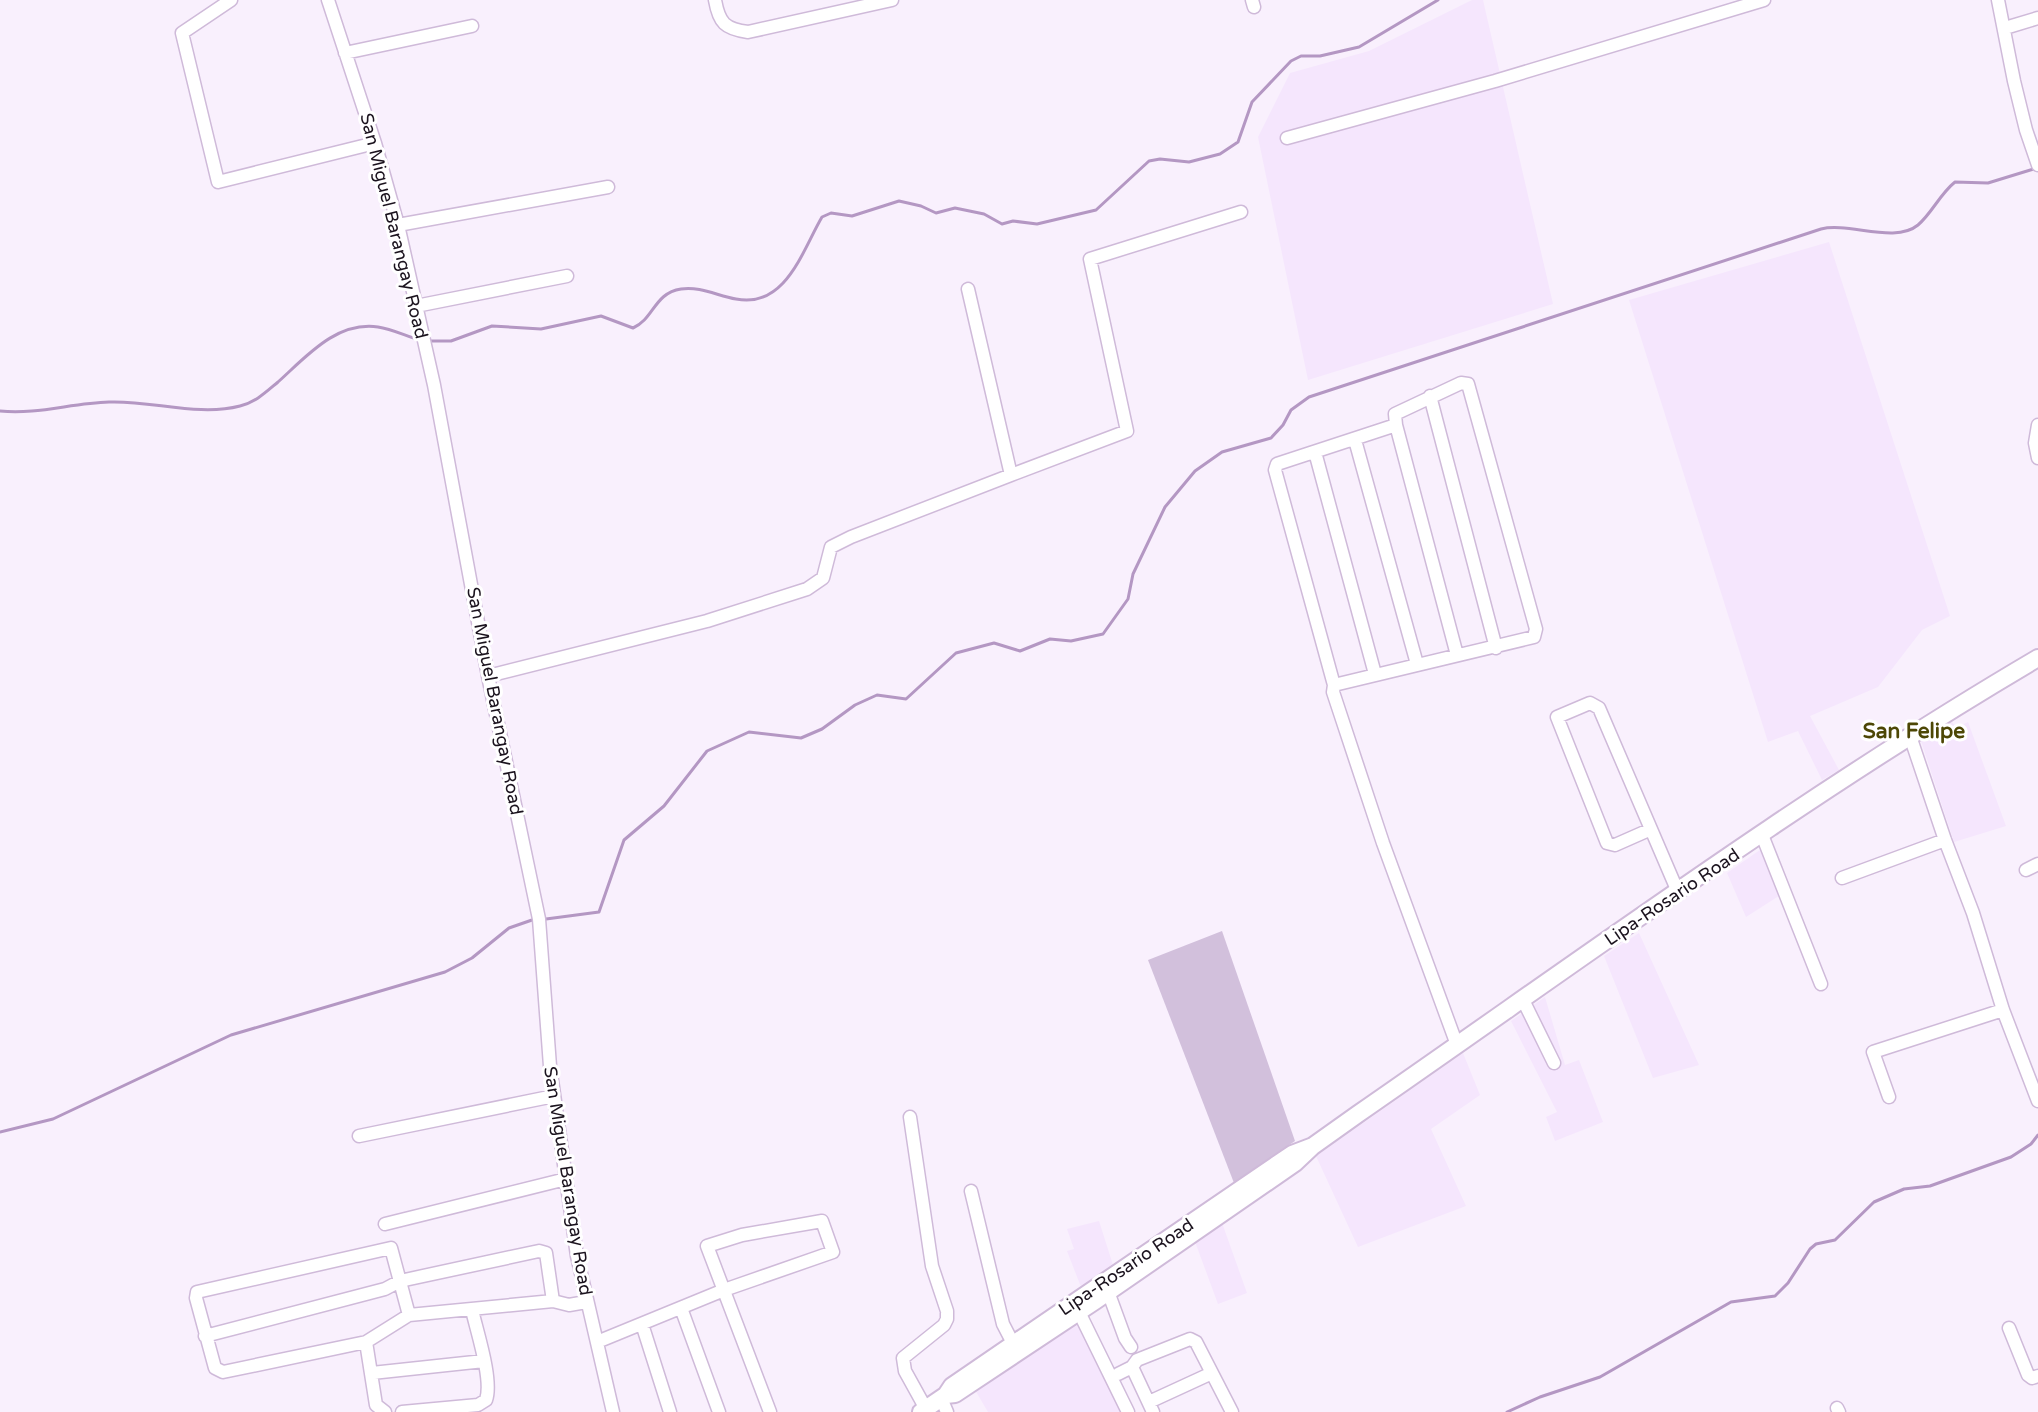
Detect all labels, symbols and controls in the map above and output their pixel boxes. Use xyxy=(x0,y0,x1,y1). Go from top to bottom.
street label: San Miguel Barangay Road xyxy=(355,111,433,341)
street label: San Miguel Barangay Road xyxy=(462,585,528,817)
district label: San Felipe xyxy=(1863,719,1965,744)
street label: Lipa-Rosario Road xyxy=(1600,844,1744,950)
street label: San Miguel Barangay Road xyxy=(539,1065,597,1297)
street label: Lipa-Rosario Road xyxy=(1054,1214,1198,1320)

